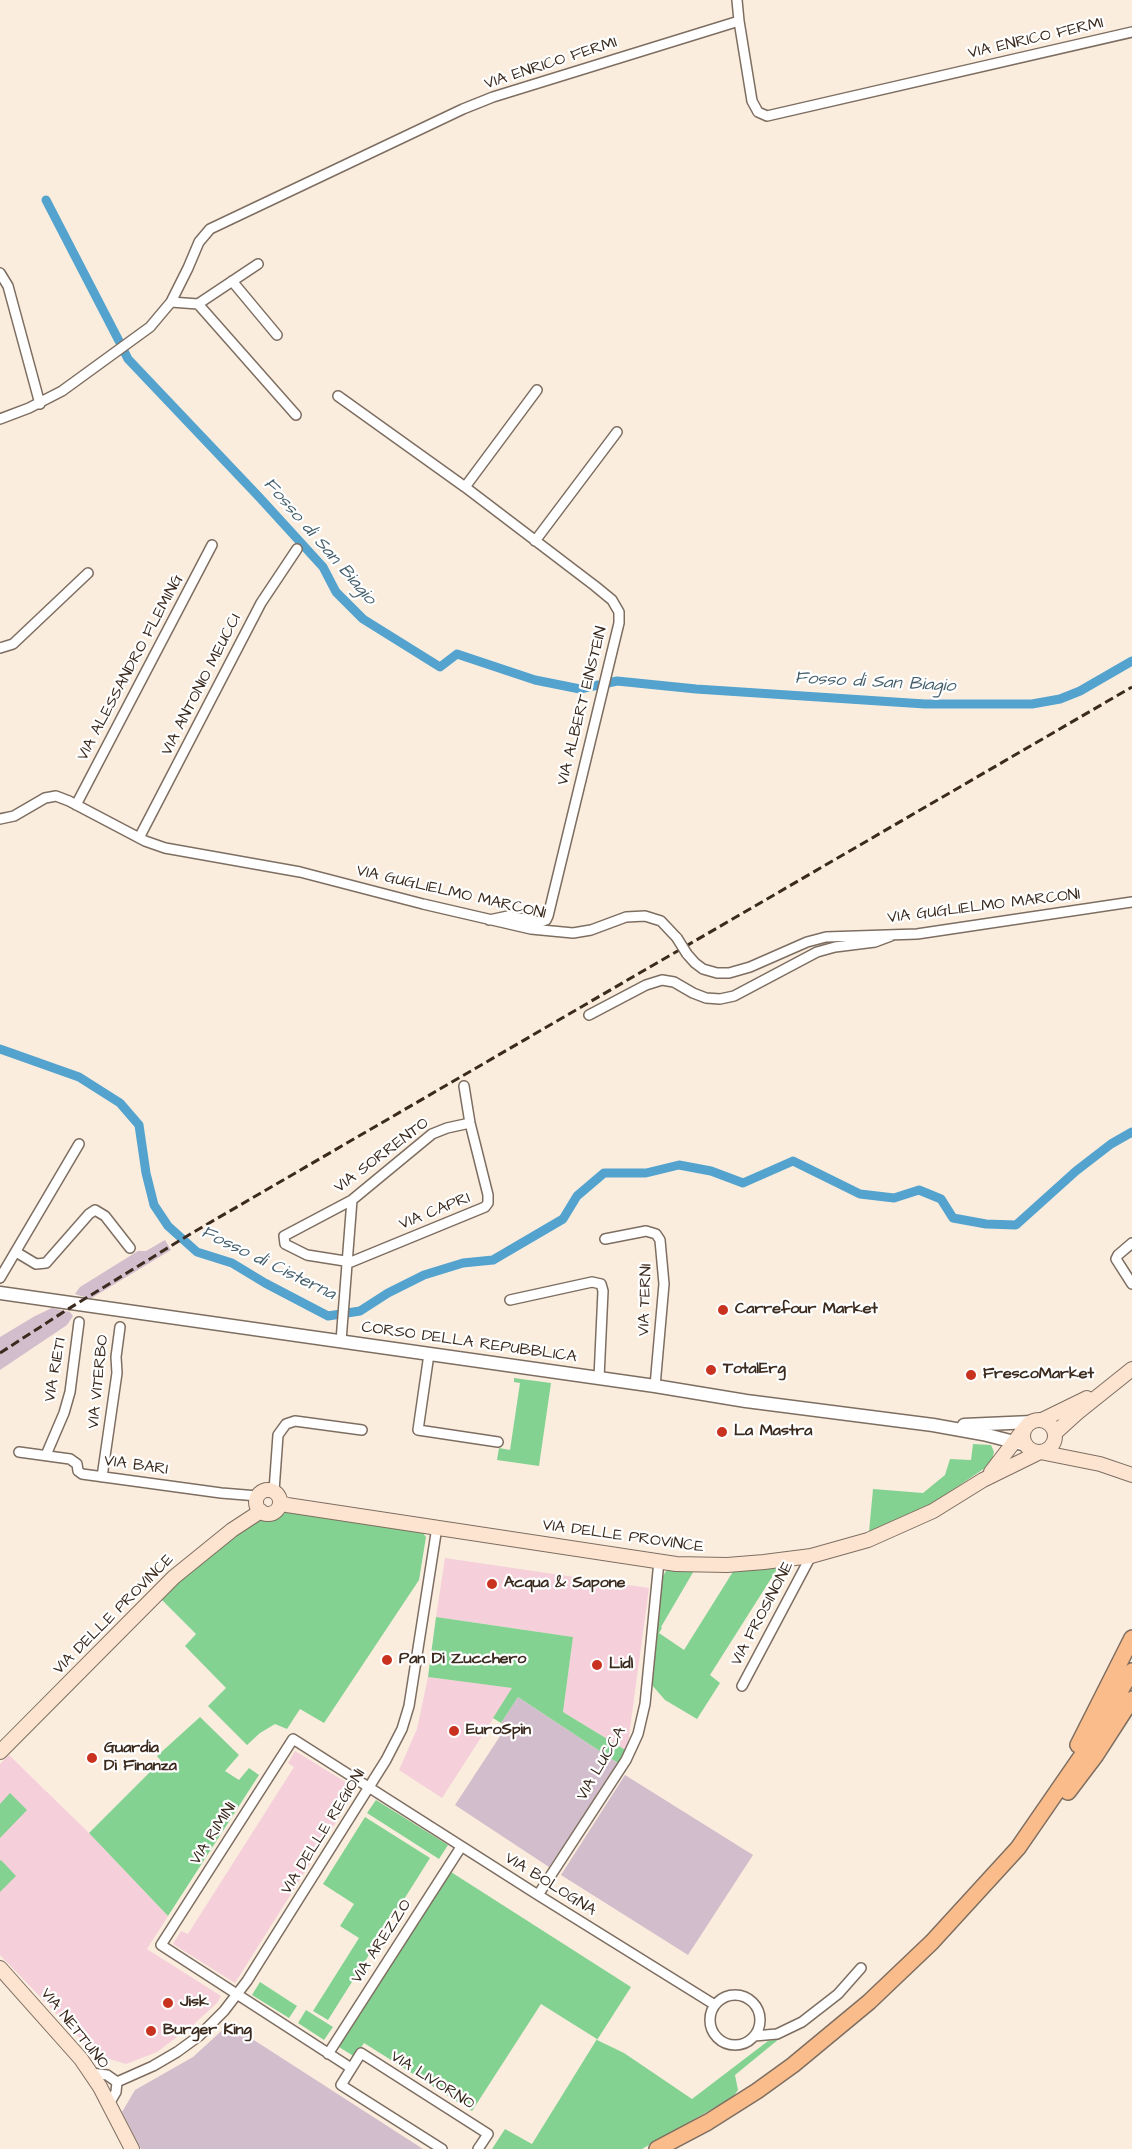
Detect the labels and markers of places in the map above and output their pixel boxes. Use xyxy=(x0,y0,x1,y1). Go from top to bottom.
place label: Carrefour Market xyxy=(735,1300,878,1320)
marker: Carrefour Market xyxy=(716,1303,730,1317)
place label: TotalErg xyxy=(723,1360,786,1380)
marker: TotalErg xyxy=(704,1363,718,1377)
place label: FrescoMarket xyxy=(983,1365,1094,1385)
marker: FrescoMarket xyxy=(964,1368,978,1382)
place label: La Mastra xyxy=(734,1422,812,1442)
marker: La Mastra xyxy=(715,1425,729,1439)
place label: Acqua & Sapone xyxy=(504,1574,625,1594)
marker: Acqua & Sapone xyxy=(485,1577,499,1591)
place label: Pan Di Zucchero xyxy=(399,1650,526,1670)
marker: Pan Di Zucchero xyxy=(380,1653,394,1667)
place label: Lidl xyxy=(609,1655,633,1675)
marker: Lidl xyxy=(590,1658,604,1672)
place label: EuroSpin xyxy=(466,1721,531,1741)
marker: EuroSpin xyxy=(447,1724,461,1738)
place label: Guardia Di Finanza xyxy=(104,1739,177,1777)
marker: Guardia Di Finanza xyxy=(85,1751,99,1765)
place label: Jisk xyxy=(180,1993,209,2013)
marker: Jisk xyxy=(161,1996,175,2010)
place label: Burger King xyxy=(163,2021,252,2041)
marker: Burger King xyxy=(144,2024,158,2038)

